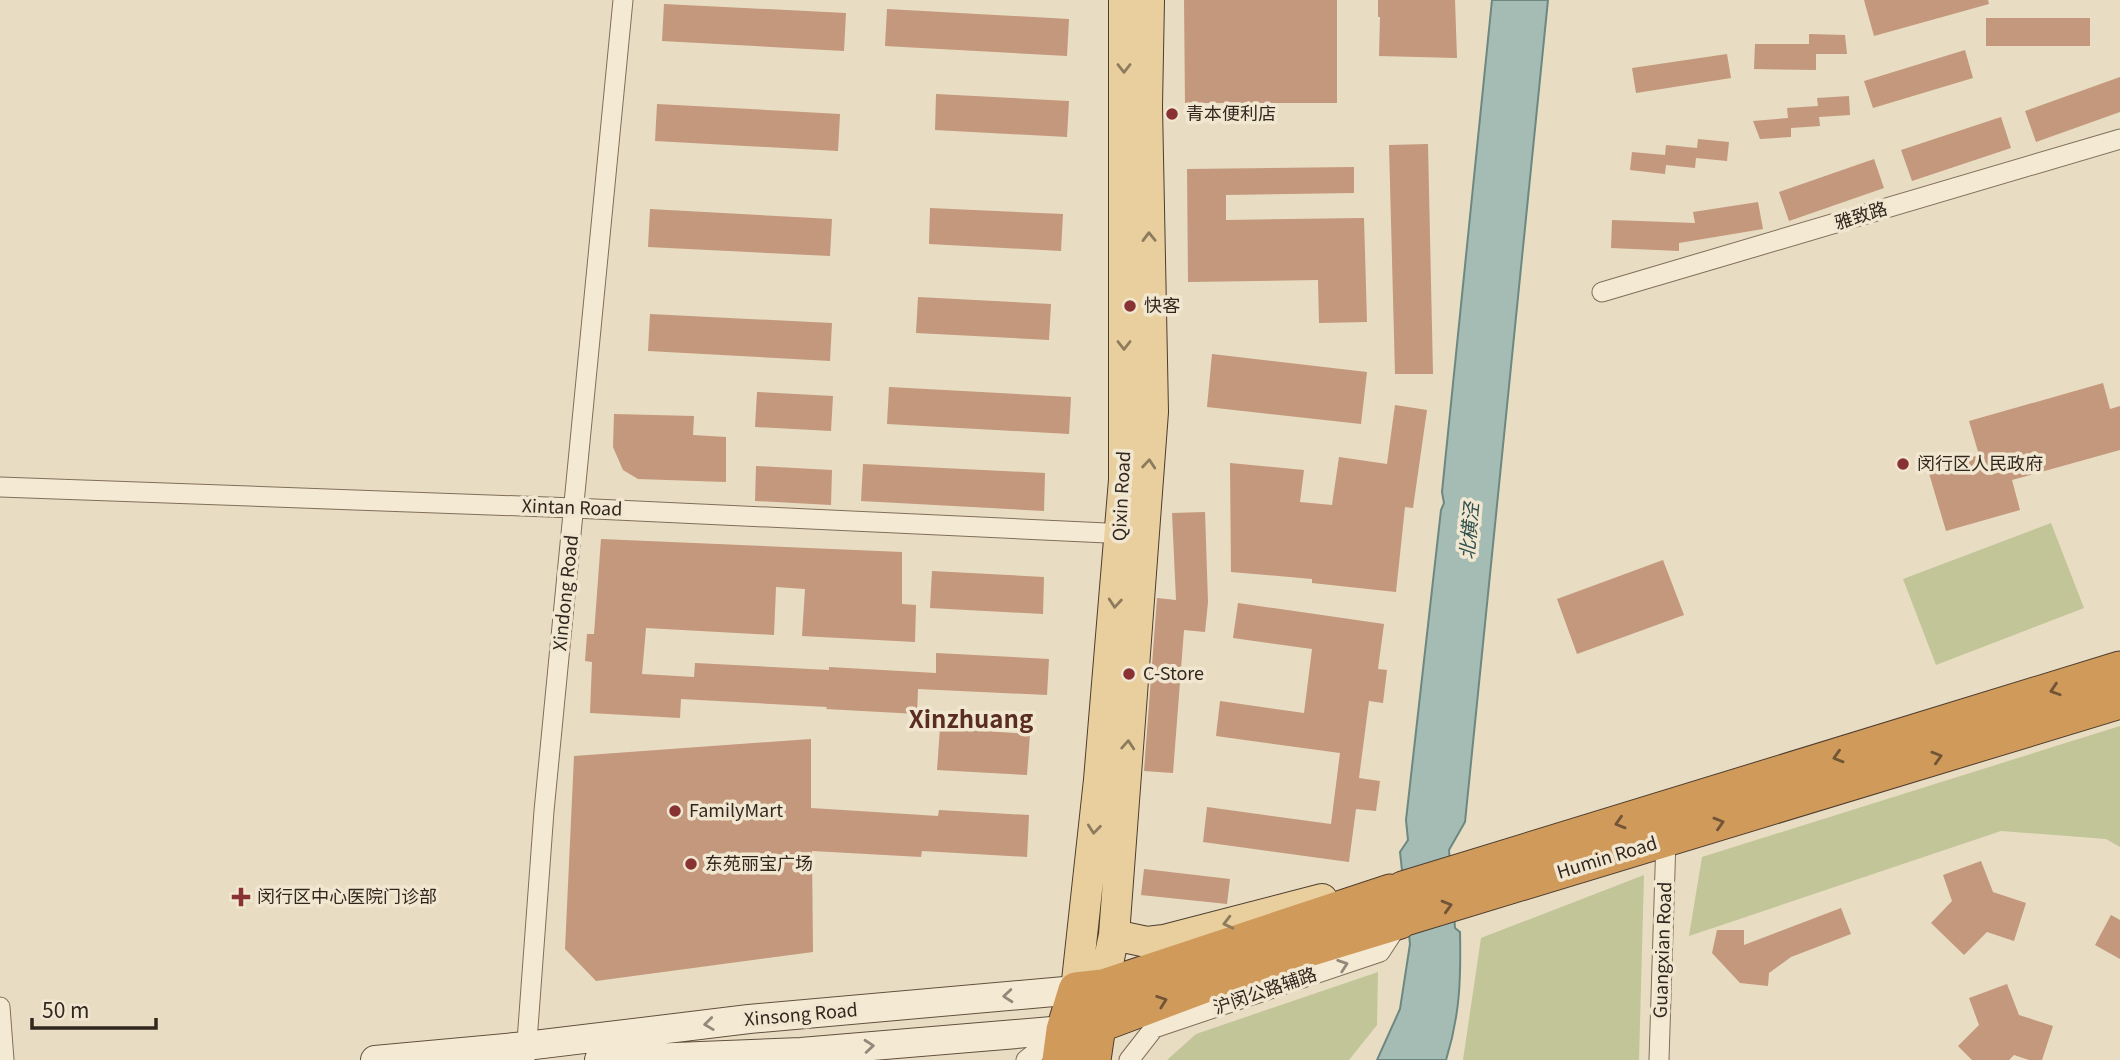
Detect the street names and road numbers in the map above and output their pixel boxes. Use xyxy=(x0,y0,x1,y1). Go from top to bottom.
street label: 雅致路 xyxy=(1831,194,1890,234)
street label: Qixin Road xyxy=(1105,450,1135,542)
street label: Xintan Road xyxy=(521,491,623,521)
street label: Xindong Road xyxy=(545,533,583,652)
street label: Humin Road xyxy=(1553,828,1660,884)
street label: Guangxian Road xyxy=(1646,881,1676,1019)
street label: 沪闵公路辅路 xyxy=(1209,959,1320,1019)
street label: Xinsong Road xyxy=(743,995,859,1031)

